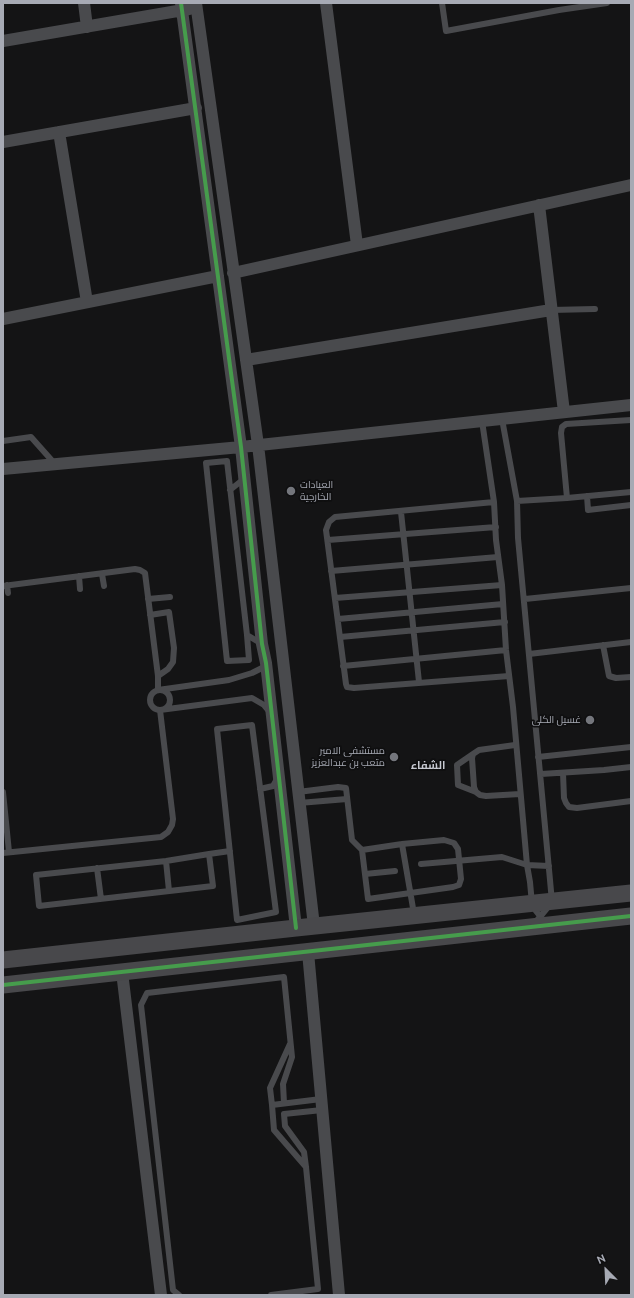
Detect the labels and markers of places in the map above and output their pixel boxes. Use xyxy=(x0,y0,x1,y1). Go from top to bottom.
place label: العيادات الخارجية xyxy=(300,479,333,502)
marker: العيادات الخارجية xyxy=(285,485,297,497)
place label: غسيل الكلى xyxy=(532,714,581,726)
marker: غسيل الكلى xyxy=(584,714,596,726)
place label: مستشفى الامير متعب بن عبدالعزيز xyxy=(311,745,385,768)
marker: مستشفى الامير متعب بن عبدالعزيز xyxy=(388,751,400,763)

